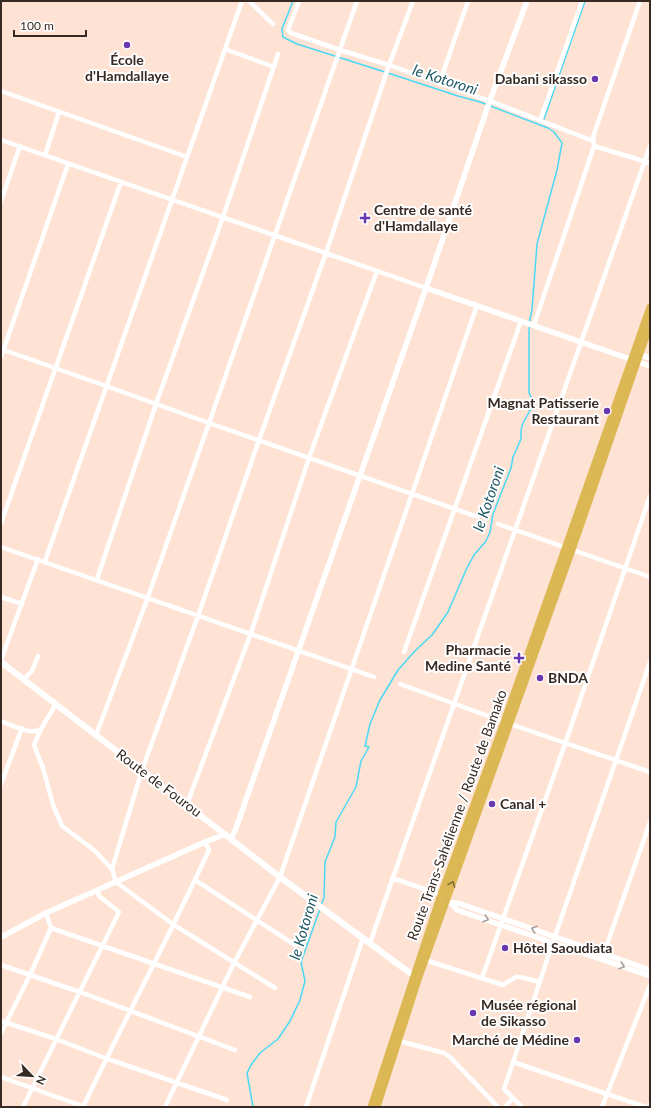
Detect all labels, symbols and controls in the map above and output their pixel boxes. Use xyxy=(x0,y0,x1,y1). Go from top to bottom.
scale bar xyxy=(14,12,86,38)
text: 100 m xyxy=(20,18,54,33)
marker: École d'Hamdallaye xyxy=(122,40,132,50)
place label: École d'Hamdallaye xyxy=(85,51,169,84)
water label: le Kotoroni xyxy=(410,60,481,98)
place label: Dabani sikasso xyxy=(495,70,587,87)
marker: Dabani sikasso xyxy=(590,74,600,84)
place label: Centre de santé d'Hamdallaye xyxy=(374,201,473,234)
marker: Centre de santé d'Hamdallaye xyxy=(359,212,371,224)
place label: Magnat Patisserie Restaurant xyxy=(487,394,600,427)
marker: Magnat Patisserie Restaurant xyxy=(602,406,612,416)
water label: le Kotoroni xyxy=(469,463,508,533)
place label: Pharmacie Medine Santé xyxy=(425,641,512,674)
marker: Pharmacie Medine Santé xyxy=(514,653,524,663)
place label: BNDA xyxy=(548,669,588,686)
marker: BNDA xyxy=(535,673,545,683)
street label: Route Trans-Sahélienne / Route de Bamako xyxy=(403,687,510,942)
street label: Route de Fourou xyxy=(113,745,205,820)
place label: Canal + xyxy=(500,795,546,812)
marker: Canal + xyxy=(487,799,497,809)
one-way arrow xyxy=(447,881,456,888)
water label: le Kotoroni xyxy=(285,891,321,962)
one-way arrow xyxy=(482,915,489,923)
one-way arrow xyxy=(530,925,537,934)
place label: Hôtel Saoudiata xyxy=(513,939,612,956)
marker: Hôtel Saoudiata xyxy=(500,943,510,953)
one-way arrow xyxy=(618,962,625,970)
place label: Musée régional de Sikasso xyxy=(481,996,576,1029)
marker: Musée régional de Sikasso xyxy=(468,1008,478,1018)
place label: Marché de Médine xyxy=(452,1031,570,1048)
marker: Marché de Médine xyxy=(572,1035,582,1045)
north arrow xyxy=(12,1056,52,1096)
text: N xyxy=(34,1074,49,1087)

